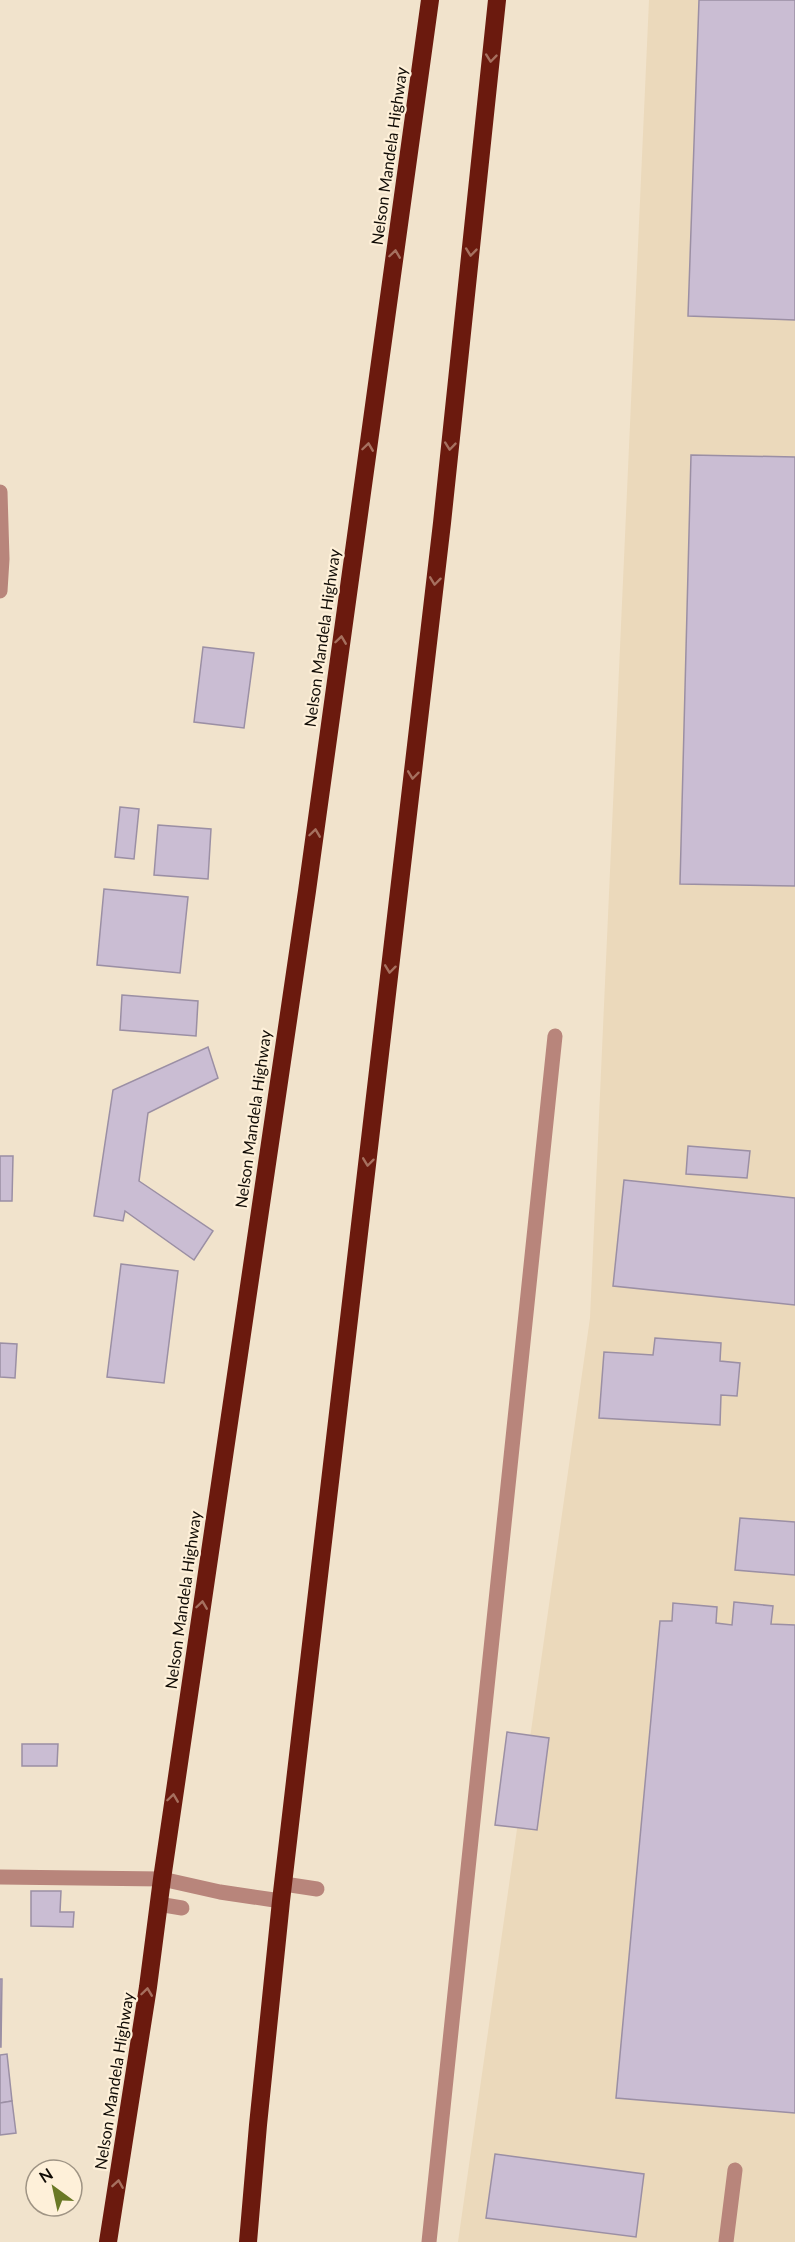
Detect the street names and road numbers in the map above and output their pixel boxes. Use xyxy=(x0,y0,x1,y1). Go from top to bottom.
street label: Nelson Mandela Highway xyxy=(367,65,411,246)
street label: Nelson Mandela Highway xyxy=(300,547,344,728)
street label: Nelson Mandela Highway xyxy=(231,1028,275,1209)
street label: Nelson Mandela Highway xyxy=(161,1509,205,1690)
street label: Nelson Mandela Highway xyxy=(90,1990,137,2171)

